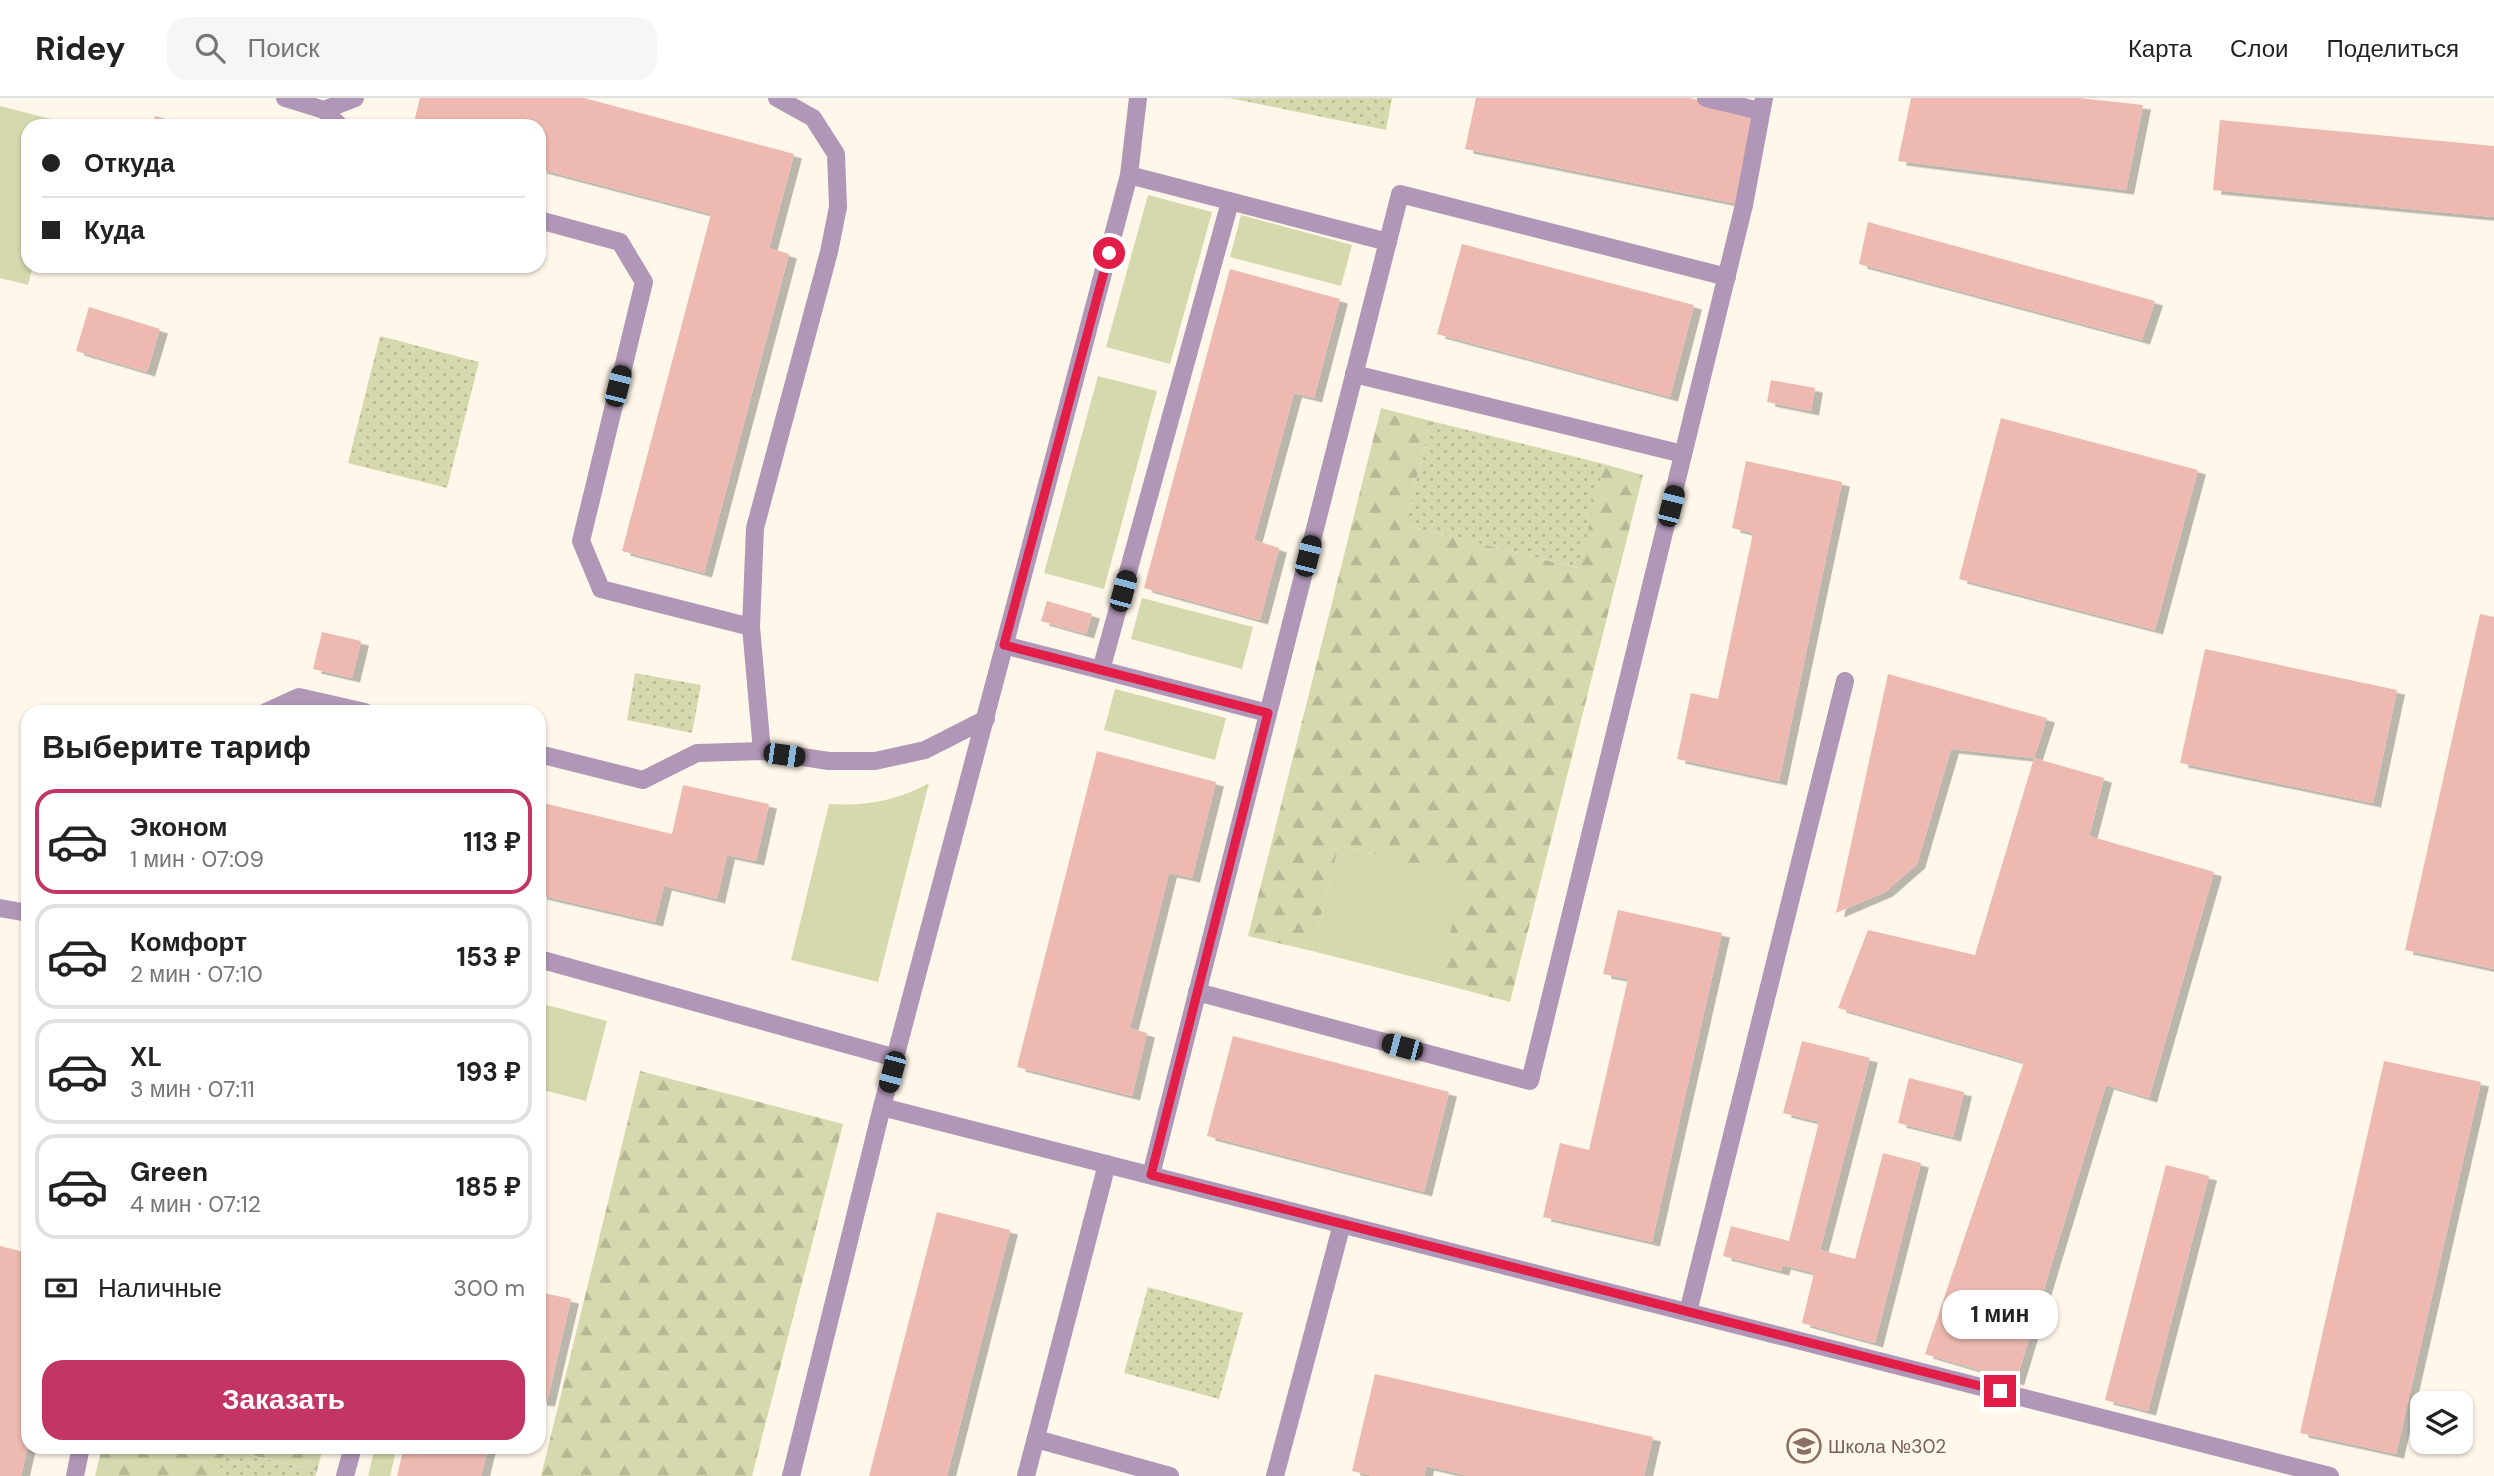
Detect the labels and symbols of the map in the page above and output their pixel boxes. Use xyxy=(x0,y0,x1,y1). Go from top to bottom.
route start xyxy=(1093,237,1125,269)
car xyxy=(603,363,634,409)
car xyxy=(1656,483,1687,529)
car xyxy=(1293,533,1324,579)
car xyxy=(1108,568,1139,614)
car xyxy=(762,742,807,768)
car xyxy=(1379,1031,1426,1063)
car xyxy=(877,1049,908,1095)
callout: 1 мин xyxy=(1942,1290,2058,1338)
route end xyxy=(1984,1375,2016,1407)
school or university icon: Школа №302 xyxy=(1785,1427,1823,1465)
place label: Школа №302 xyxy=(1828,1434,1946,1459)

